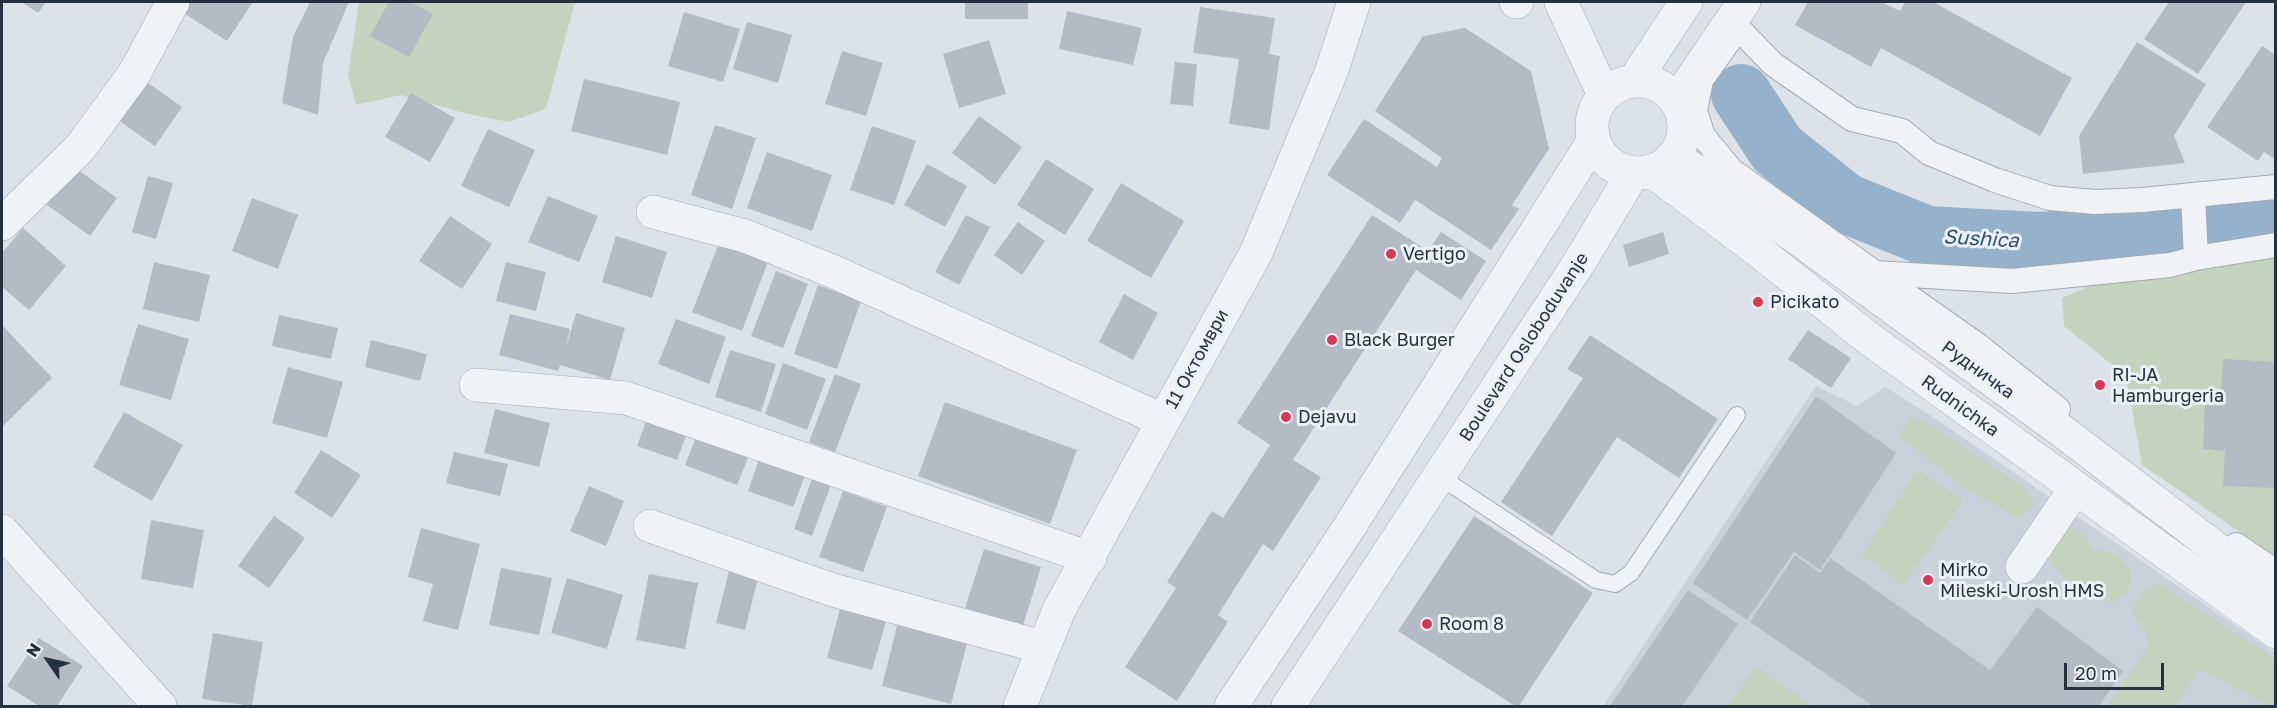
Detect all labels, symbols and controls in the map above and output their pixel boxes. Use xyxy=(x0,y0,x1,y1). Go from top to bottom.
water label: Sushica xyxy=(1943,225,2019,253)
place label: Vertigo xyxy=(1403,243,1466,265)
marker: Vertigo xyxy=(1384,247,1398,261)
street label: Boulevard Osloboduvanje xyxy=(1455,249,1593,445)
place label: Picikato xyxy=(1770,291,1839,313)
marker: Picikato xyxy=(1751,295,1765,309)
street label: 11 Октомври xyxy=(1161,306,1233,412)
place label: Black Burger xyxy=(1344,329,1455,351)
marker: Black Burger xyxy=(1325,333,1339,347)
street label: Рудничка xyxy=(1937,336,2019,404)
place label: RI-JA Hamburgeria xyxy=(2112,364,2224,406)
street label: Rudnichka xyxy=(1917,371,2003,441)
marker: RI-JA Hamburgeria xyxy=(2093,378,2107,392)
place label: Dejavu xyxy=(1298,406,1357,428)
marker: Dejavu xyxy=(1279,410,1293,424)
place label: Mirko Mileski-Urosh HMS xyxy=(1940,559,2104,602)
marker: Mirko Mileski-Urosh HMS xyxy=(1921,573,1935,587)
place label: Room 8 xyxy=(1439,613,1504,635)
marker: Room 8 xyxy=(1420,617,1434,631)
north arrow xyxy=(18,630,78,690)
text: N xyxy=(21,639,45,661)
scale bar xyxy=(2067,651,2168,689)
text: 20 m xyxy=(2075,662,2117,684)

